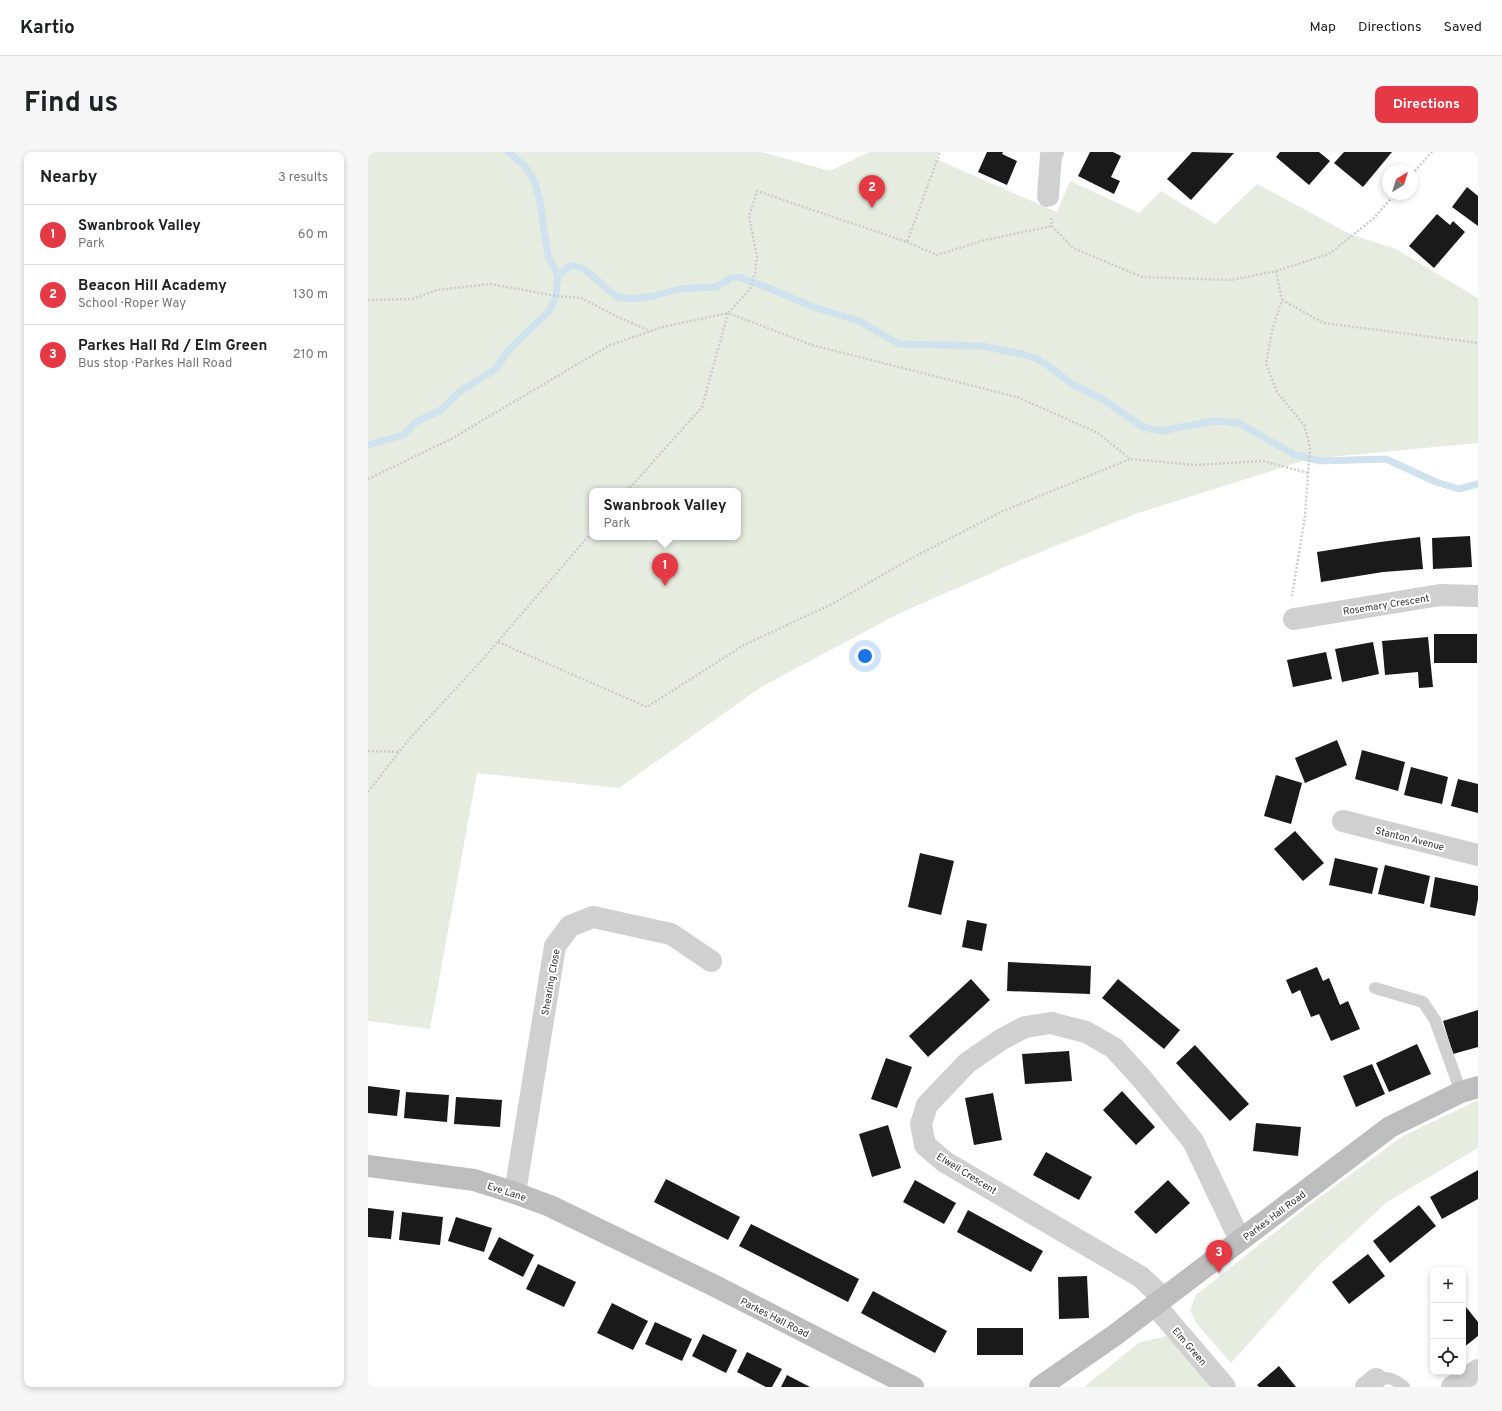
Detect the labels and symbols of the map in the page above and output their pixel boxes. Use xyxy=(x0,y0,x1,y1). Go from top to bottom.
north arrow xyxy=(1382,164,1418,200)
pin: 2 xyxy=(859,175,885,208)
pin: 1 xyxy=(652,553,678,586)
street label: Rosemary Crescent xyxy=(1342,592,1431,619)
your location xyxy=(855,646,875,666)
street label: Stanton Avenue xyxy=(1374,825,1445,854)
street label: Shearing Close xyxy=(539,948,564,1016)
street label: Elwell Crescent xyxy=(934,1151,999,1198)
street label: Eve Lane xyxy=(485,1180,528,1205)
street label: Parkes Hall Road xyxy=(1241,1188,1309,1244)
pin: 3 xyxy=(1206,1240,1232,1273)
street label: Parkes Hall Road xyxy=(738,1295,811,1341)
street label: Elm Green xyxy=(1169,1325,1209,1369)

